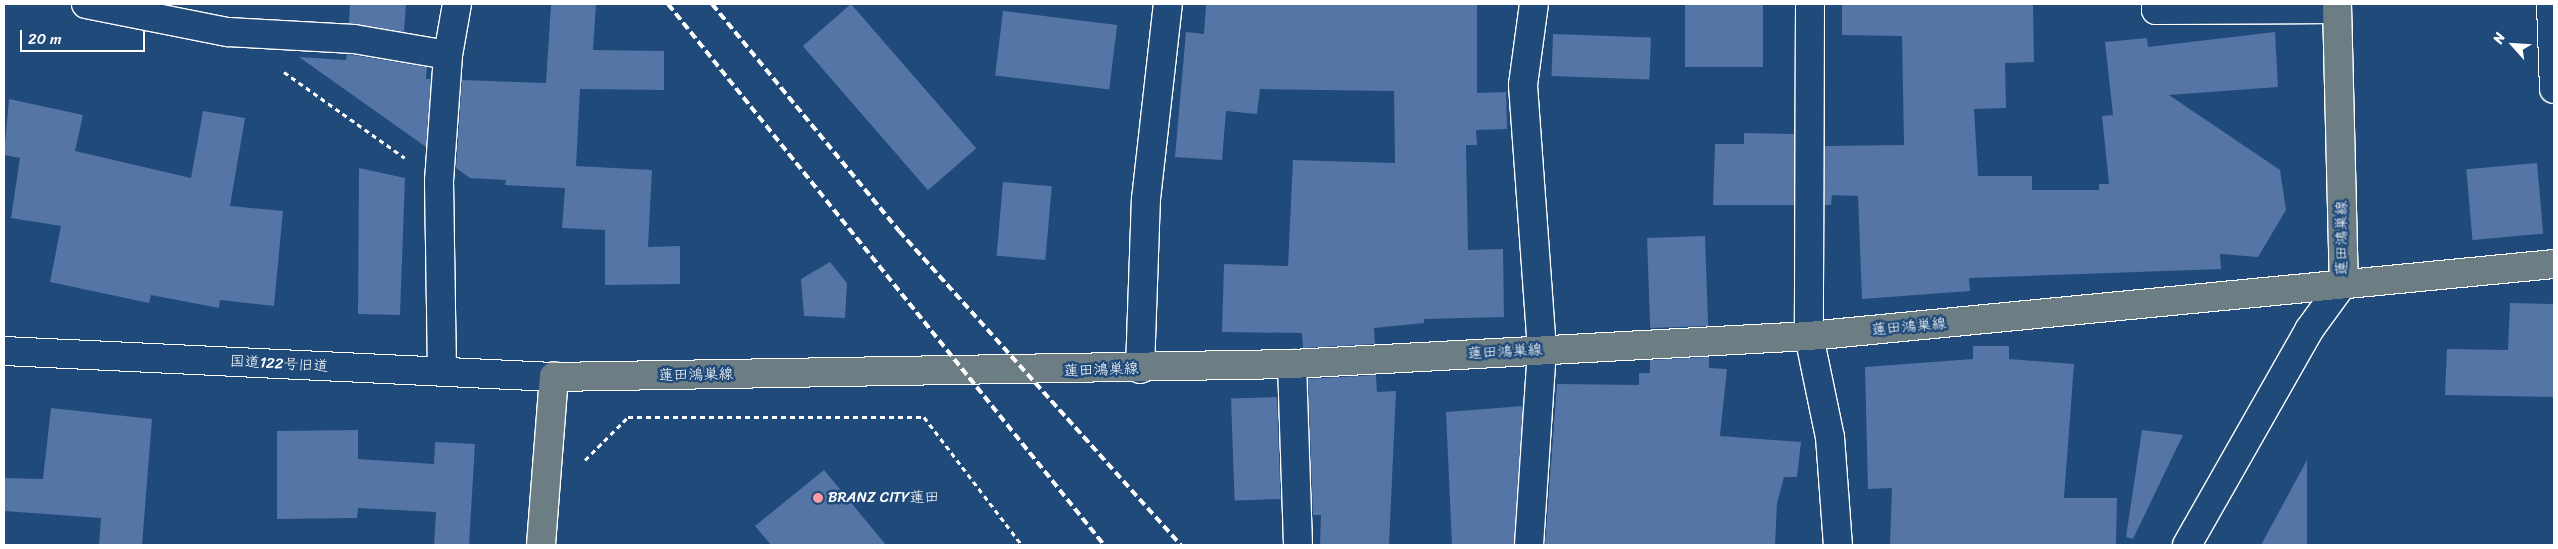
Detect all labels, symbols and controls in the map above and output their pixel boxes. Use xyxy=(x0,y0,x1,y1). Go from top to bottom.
scale bar xyxy=(22,20,148,52)
north arrow xyxy=(2488,20,2538,70)
text: 20 m xyxy=(28,26,62,52)
text: N xyxy=(2486,28,2512,48)
street label: 蓮田鴻巣線 xyxy=(2333,201,2351,275)
street label: 蓮田鴻巣線 xyxy=(1871,315,1947,339)
street label: 蓮田鴻巣線 xyxy=(1467,341,1543,363)
street label: 国道122号旧道 xyxy=(229,352,329,376)
street label: 蓮田鴻巣線 xyxy=(1063,360,1139,380)
street label: 蓮田鴻巣線 xyxy=(658,365,734,385)
place label: BRANZ CITY蓮田 xyxy=(828,489,941,507)
marker: BRANZ CITY蓮田 xyxy=(812,492,824,504)

